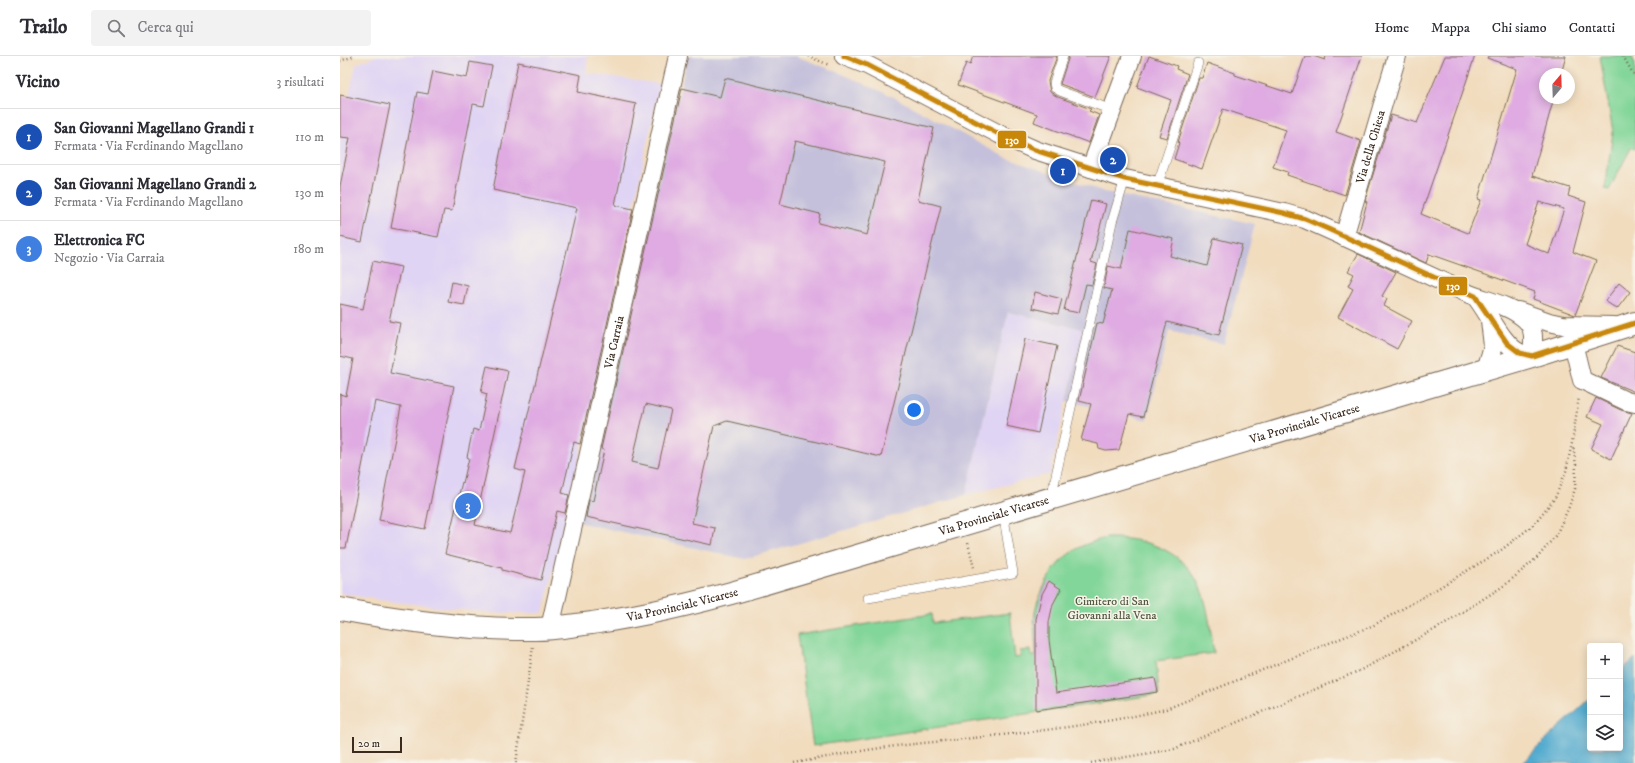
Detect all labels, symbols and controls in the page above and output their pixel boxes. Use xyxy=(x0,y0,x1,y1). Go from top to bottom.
search box xyxy=(91,10,371,46)
text: Trailo xyxy=(20,16,67,39)
icon: search xyxy=(105,17,127,39)
text: Cerca qui xyxy=(137,18,194,37)
text: Home xyxy=(1374,19,1409,37)
text: Mappa xyxy=(1431,19,1470,37)
text: Chi siamo xyxy=(1492,19,1547,37)
text: Contatti xyxy=(1569,19,1615,37)
north arrow xyxy=(1539,68,1575,104)
text: Vicino xyxy=(16,71,60,93)
text: 3 risultati xyxy=(277,74,324,90)
street label: Via della Chiesa xyxy=(1353,108,1389,186)
text: San Giovanni Magellano Grandi 1 xyxy=(54,119,254,138)
text: 1 xyxy=(27,129,31,145)
text: 110 m xyxy=(295,129,324,145)
line badge: 130 xyxy=(997,130,1027,149)
text: 130 xyxy=(1005,134,1019,148)
text: Fermata · Via Ferdinando Magellano xyxy=(54,138,243,154)
pin: 2 xyxy=(1100,145,1126,175)
pin: 1 xyxy=(1050,156,1076,186)
text: San Giovanni Magellano Grandi 2 xyxy=(54,175,256,194)
text: 2 xyxy=(26,185,32,201)
text: 130 m xyxy=(295,185,324,201)
text: Fermata · Via Ferdinando Magellano xyxy=(54,194,243,210)
text: Elettronica FC xyxy=(54,231,145,250)
text: 3 xyxy=(27,241,31,257)
text: 180 m xyxy=(293,241,324,257)
text: Negozio · Via Carraia xyxy=(54,250,165,266)
line badge: 130 xyxy=(1438,276,1468,296)
text: 130 xyxy=(1446,280,1460,294)
street label: Via Carraia xyxy=(601,314,628,371)
your location xyxy=(904,400,924,420)
street label: Via Provinciale Vicarese xyxy=(1247,401,1361,448)
pin: 3 xyxy=(455,491,481,521)
street label: Via Provinciale Vicarese xyxy=(936,493,1051,540)
street label: Via Provinciale Vicarese xyxy=(625,584,740,625)
park label: Cimitero di San Giovanni alla Vena xyxy=(1067,594,1157,623)
map controls xyxy=(1587,643,1623,751)
button: + xyxy=(1587,643,1623,679)
button: − xyxy=(1587,679,1623,715)
button: layers xyxy=(1587,715,1623,751)
scale bar xyxy=(352,735,402,754)
text: 20 m xyxy=(358,737,380,751)

